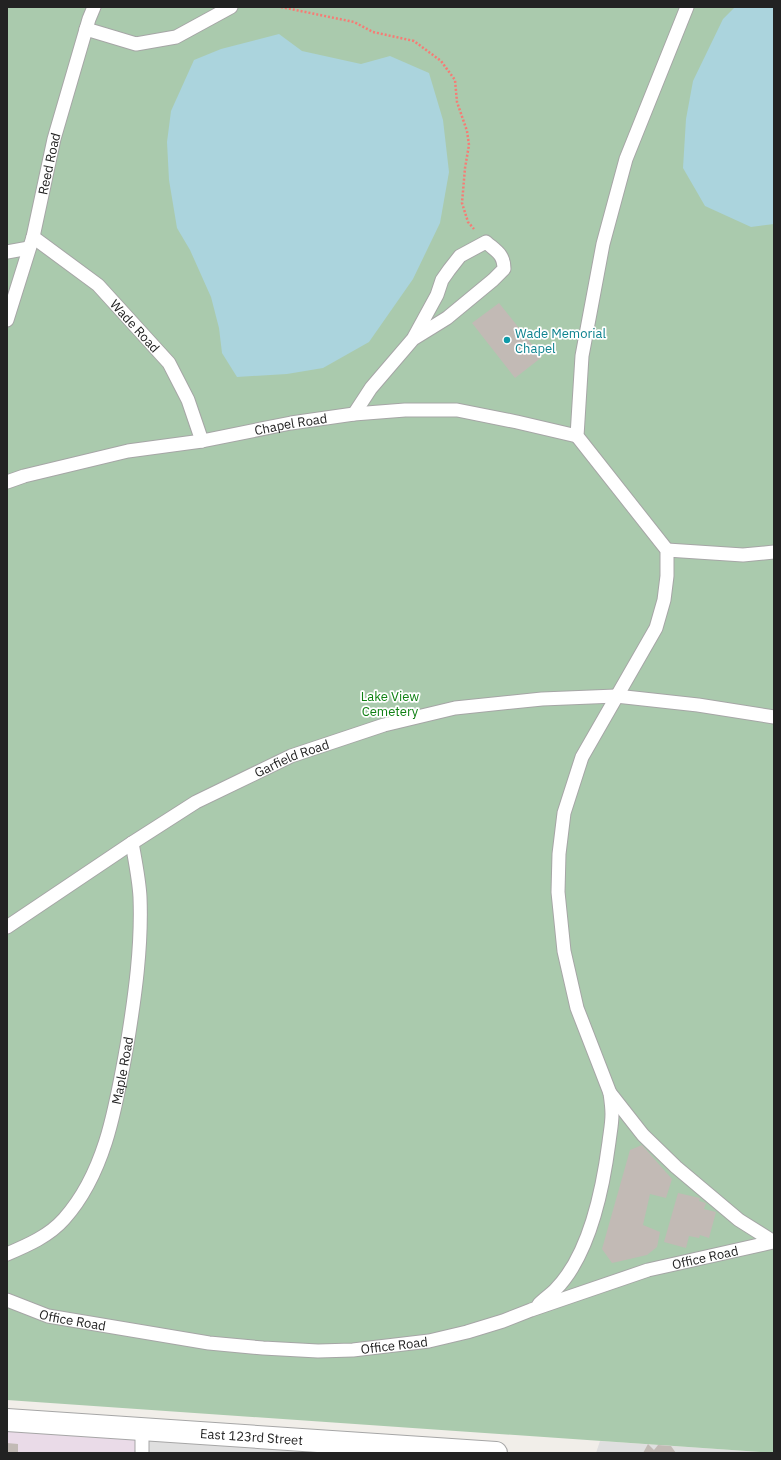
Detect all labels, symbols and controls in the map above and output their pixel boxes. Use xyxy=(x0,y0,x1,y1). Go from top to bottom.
street label: Reed Road xyxy=(34,131,64,196)
street label: Wade Road xyxy=(106,296,163,356)
place label: Wade Memorial Chapel xyxy=(515,325,606,357)
marker: Wade Memorial Chapel xyxy=(502,335,512,345)
street label: Chapel Road xyxy=(253,410,328,439)
park label: Lake View Cemetery xyxy=(361,688,419,720)
street label: Garfield Road xyxy=(252,736,331,781)
street label: Maple Road xyxy=(108,1035,137,1106)
street label: Office Road xyxy=(670,1242,740,1273)
street label: Office Road xyxy=(37,1305,107,1335)
street label: Office Road xyxy=(360,1333,429,1358)
street label: East 123rd Street xyxy=(199,1425,303,1449)

